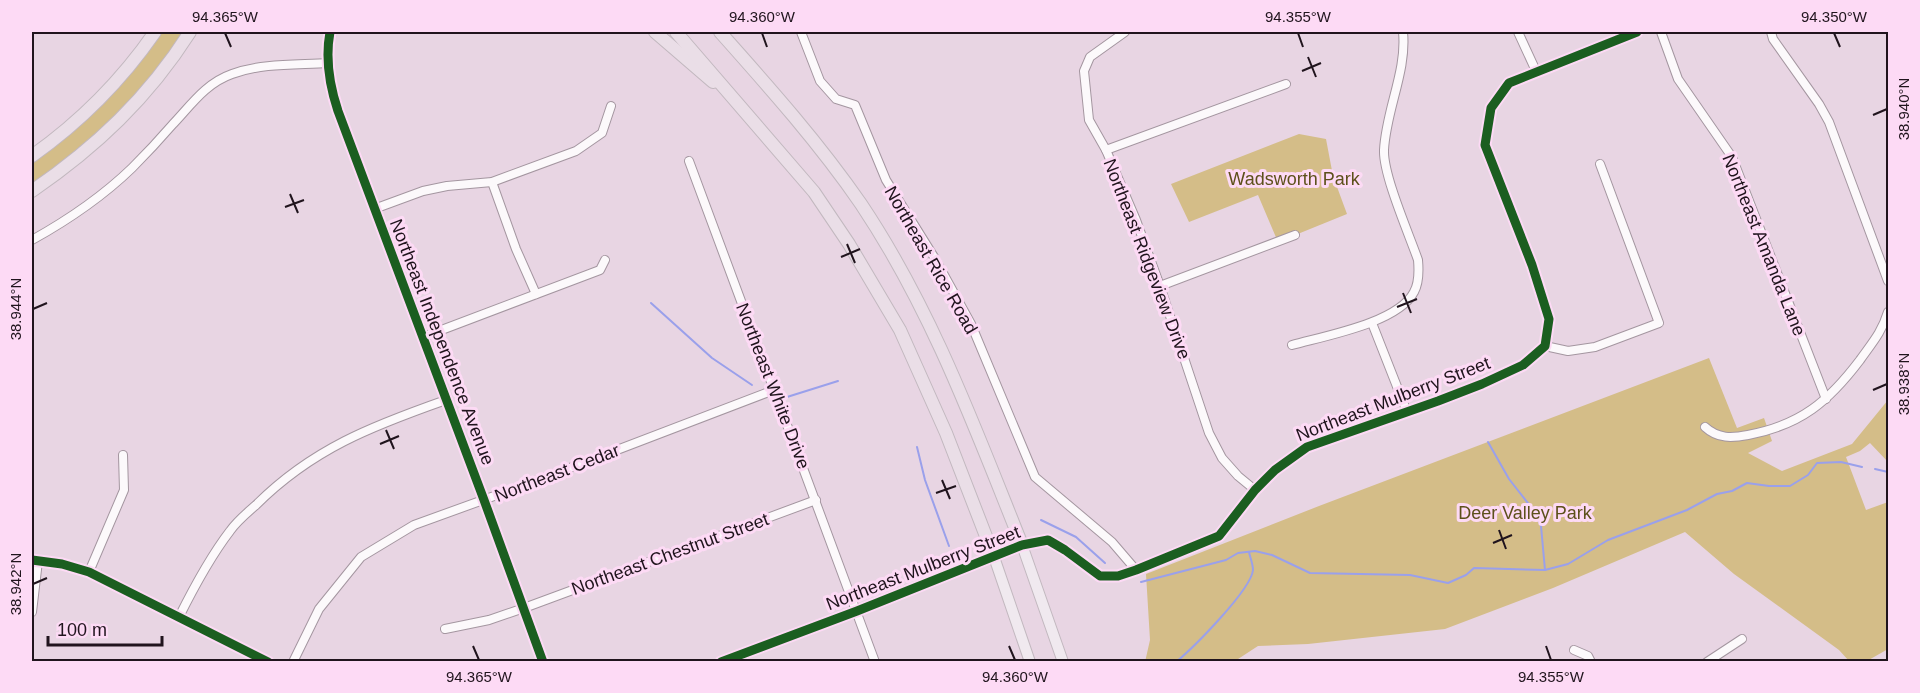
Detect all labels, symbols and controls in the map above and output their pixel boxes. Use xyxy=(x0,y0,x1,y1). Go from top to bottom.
text: 94.365°W xyxy=(192,8,259,25)
text: 94.360°W xyxy=(729,8,796,25)
text: 94.355°W xyxy=(1265,8,1332,25)
text: 94.350°W xyxy=(1801,8,1868,25)
text: 38.940°N xyxy=(1895,78,1912,140)
street label: Northeast Amanda Lane xyxy=(1718,151,1810,339)
street label: Northeast Ridgeview Drive xyxy=(1099,156,1195,362)
park label: Wadsworth Park xyxy=(1228,169,1361,189)
street label: Northeast Rice Road xyxy=(881,183,981,337)
street label: Northeast Independence Avenue xyxy=(386,216,498,468)
text: 38.944°N xyxy=(7,278,24,340)
street label: Northeast White Drive xyxy=(732,300,814,472)
street label: Northeast Mulberry Street xyxy=(1293,353,1493,445)
text: 38.938°N xyxy=(1895,353,1912,415)
street label: Northeast Cedar xyxy=(492,440,622,506)
park label: Deer Valley Park xyxy=(1458,503,1593,523)
street label: Northeast Chestnut Street xyxy=(569,509,771,599)
street label: Northeast Mulberry Street xyxy=(823,522,1023,614)
text: 38.942°N xyxy=(7,553,24,615)
scale bar xyxy=(48,609,162,647)
text: 100 m xyxy=(57,620,107,640)
text: 94.365°W xyxy=(446,668,513,685)
text: 94.360°W xyxy=(982,668,1049,685)
text: 94.355°W xyxy=(1518,668,1585,685)

